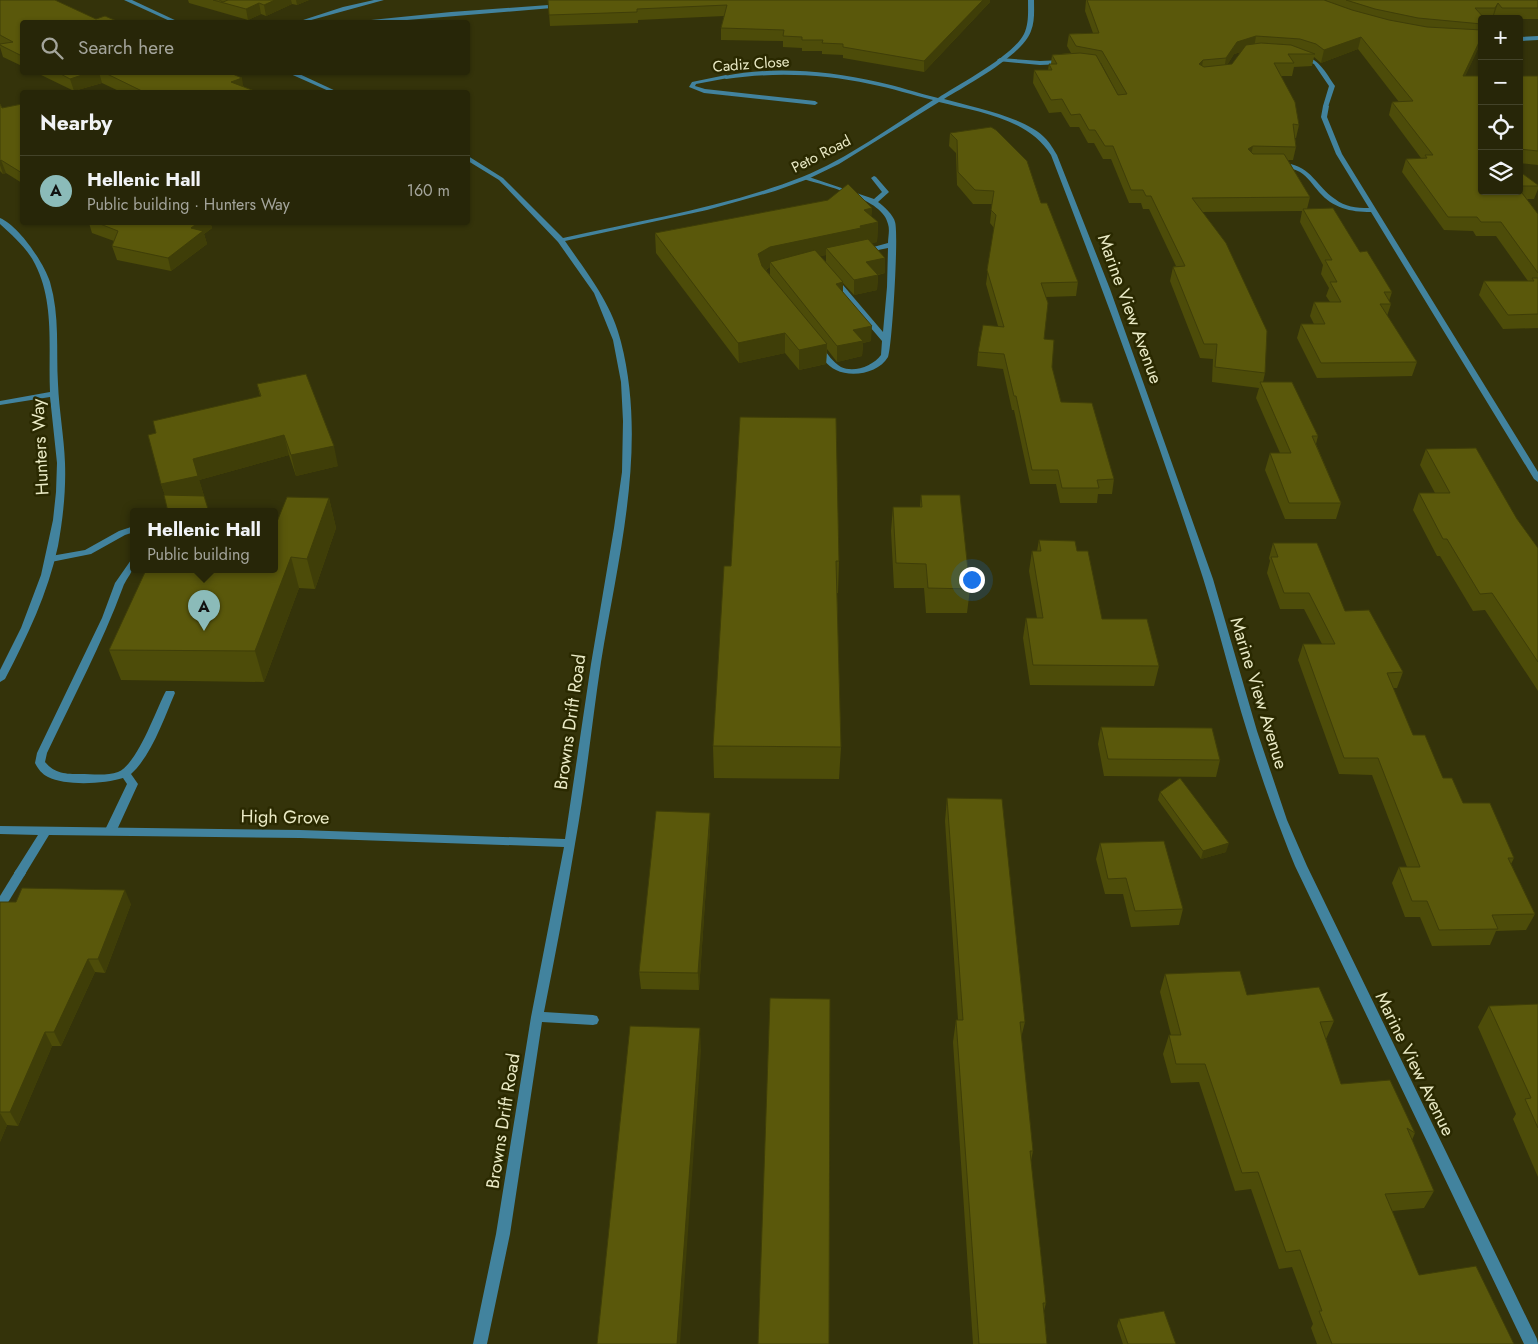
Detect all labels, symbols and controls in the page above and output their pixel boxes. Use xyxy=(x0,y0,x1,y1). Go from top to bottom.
map controls xyxy=(1478,15,1523,195)
button: + xyxy=(1478,15,1523,60)
search box xyxy=(20,20,470,75)
icon: search xyxy=(38,34,66,62)
text: Search here xyxy=(78,34,174,61)
street label: Cadiz Close xyxy=(712,50,790,78)
button: − xyxy=(1478,60,1523,105)
button: locate xyxy=(1478,105,1523,150)
text: Nearby xyxy=(40,108,112,138)
street label: Peto Road xyxy=(787,130,855,178)
button: layers xyxy=(1478,150,1523,195)
text: Hellenic Hall xyxy=(87,166,201,193)
text: A xyxy=(50,179,62,202)
text: 160 m xyxy=(407,179,450,202)
text: Public building · Hunters Way xyxy=(87,193,290,216)
street label: Marine View Avenue xyxy=(1091,231,1169,387)
street label: Hunters Way xyxy=(24,398,56,496)
popup xyxy=(130,508,278,573)
text: Hellenic Hall xyxy=(147,516,261,543)
text: Public building xyxy=(147,543,250,566)
your location xyxy=(959,567,985,593)
pin: A xyxy=(188,590,220,631)
street label: Marine View Avenue xyxy=(1224,614,1294,772)
street label: Browns Drift Road xyxy=(548,653,592,791)
street label: High Grove xyxy=(240,803,330,831)
street label: Marine View Avenue xyxy=(1369,988,1461,1140)
street label: Browns Drift Road xyxy=(479,1051,527,1191)

